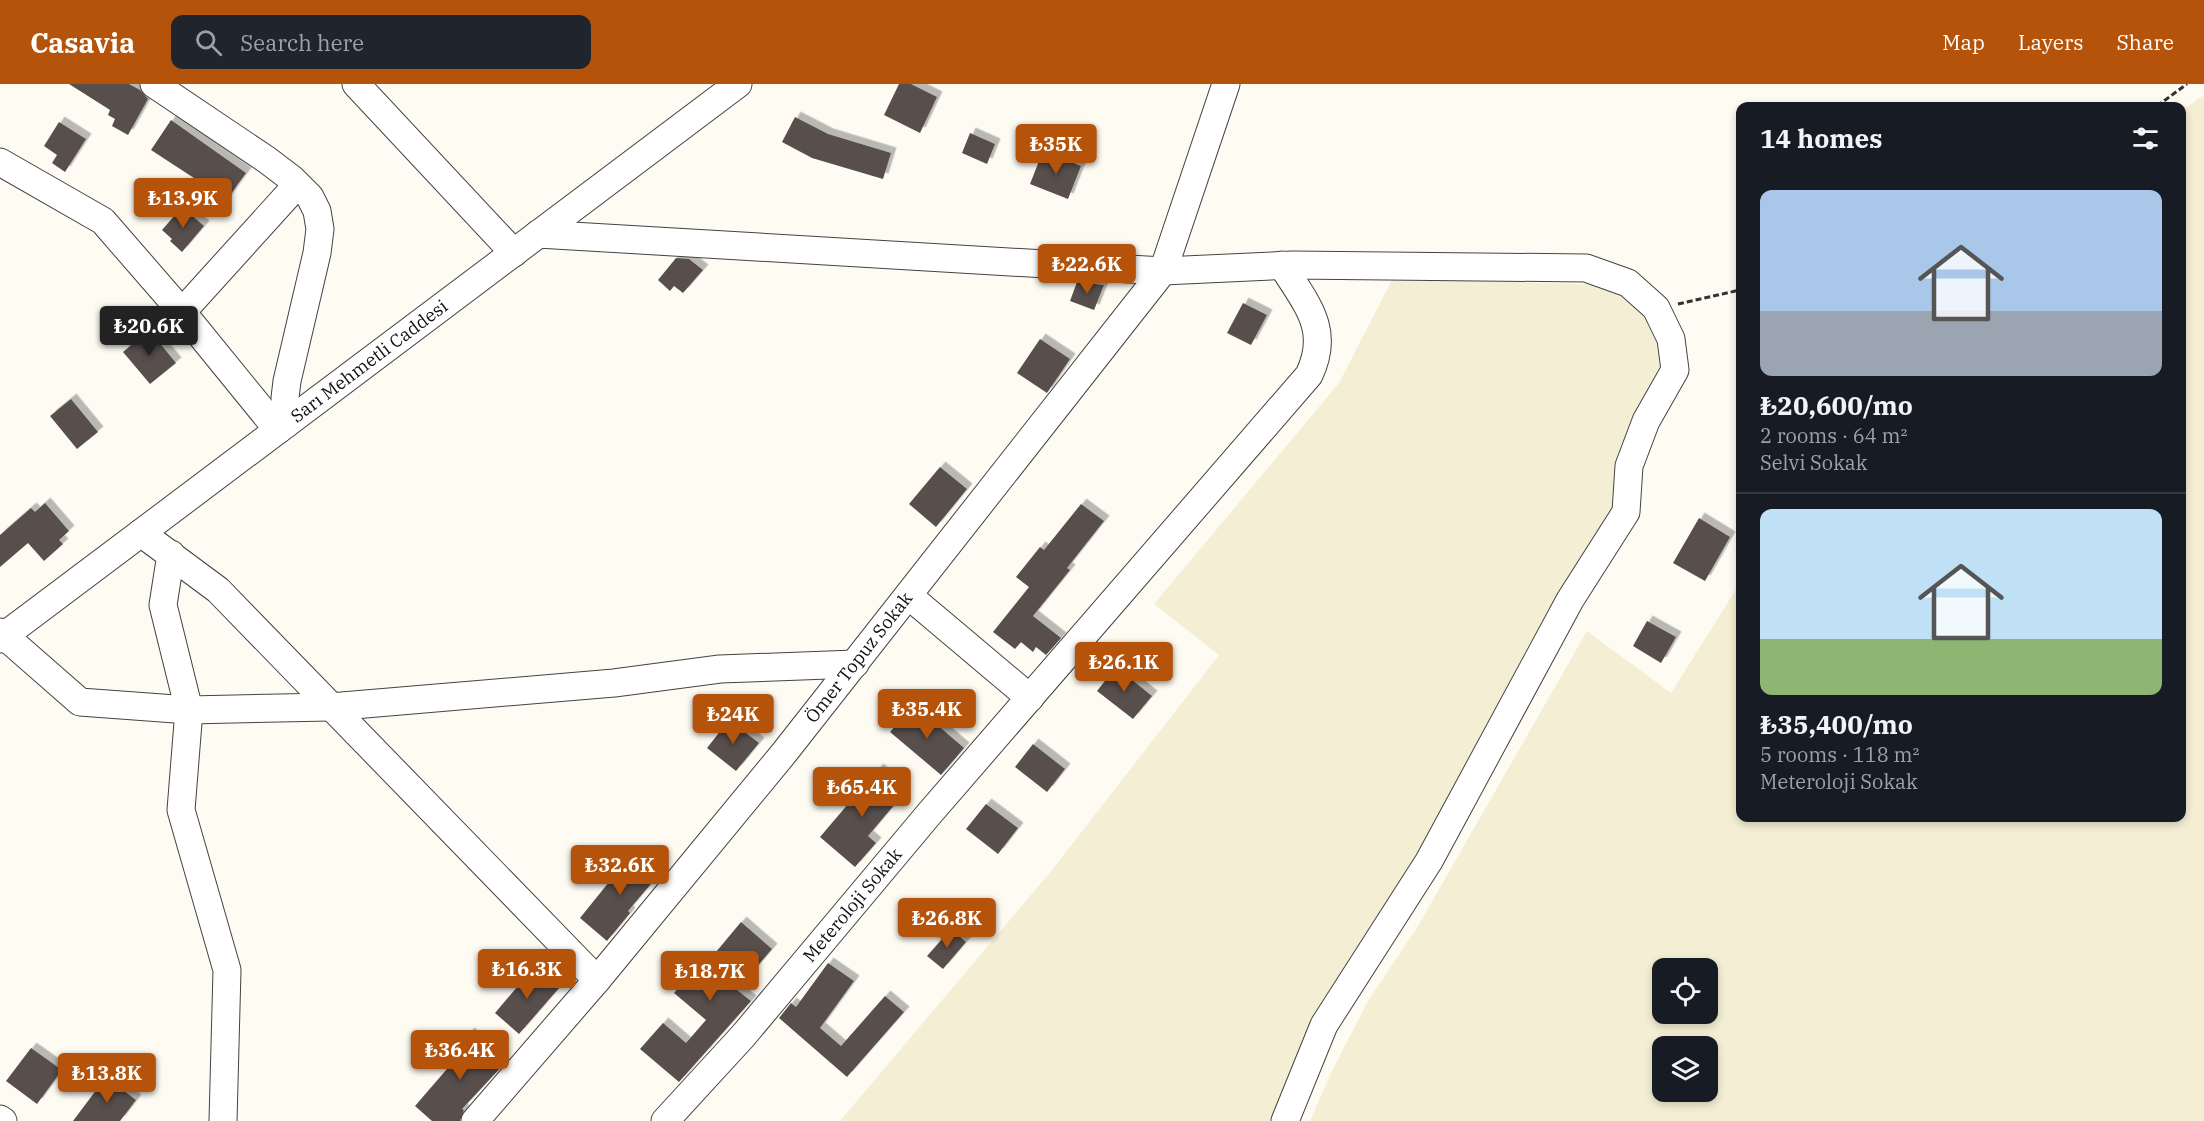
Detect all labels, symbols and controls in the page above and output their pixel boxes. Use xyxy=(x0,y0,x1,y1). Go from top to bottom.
search box xyxy=(171,15,591,69)
text: Casavia xyxy=(30,24,135,61)
icon: search xyxy=(192,26,225,59)
text: Search here xyxy=(240,28,364,57)
text: Map xyxy=(1942,28,1985,56)
text: Layers xyxy=(2018,28,2084,56)
text: Share xyxy=(2117,28,2174,56)
text: 14 homes xyxy=(1760,121,1882,155)
icon: filters xyxy=(2129,122,2162,155)
pin: ₺35K xyxy=(1020,124,1092,175)
text: ₺35K xyxy=(1030,130,1082,157)
pin: ₺13.9K xyxy=(134,178,232,229)
text: ₺13.9K xyxy=(148,184,218,211)
icon: home xyxy=(1907,229,2015,337)
pin: ₺22.6K xyxy=(1038,244,1136,295)
text: ₺22.6K xyxy=(1052,250,1122,277)
street label: Sarı Mehmetli Caddesi xyxy=(286,294,452,427)
pin: ₺20.6K xyxy=(100,306,198,357)
text: ₺20.6K xyxy=(114,312,184,339)
text: ₺20,600/mo xyxy=(1760,388,1913,422)
text: 2 rooms · 64 m² xyxy=(1760,422,1907,449)
text: Selvi Sokak xyxy=(1760,449,1867,476)
icon: home xyxy=(1907,548,2015,656)
street label: Ömer Topuz Sokak xyxy=(800,587,917,727)
pin: ₺26.1K xyxy=(1075,642,1173,693)
text: ₺26.1K xyxy=(1089,648,1159,675)
pin: ₺35.4K xyxy=(878,689,976,740)
pin: ₺24K xyxy=(697,694,769,745)
text: ₺35.4K xyxy=(892,695,962,722)
text: ₺24K xyxy=(707,700,759,727)
text: ₺35,400/mo xyxy=(1760,707,1913,741)
text: 5 rooms · 118 m² xyxy=(1760,741,1919,768)
pin: ₺65.4K xyxy=(813,767,911,818)
text: Meteroloji Sokak xyxy=(1760,768,1918,795)
text: ₺65.4K xyxy=(827,773,897,800)
street label: Meteroloji Sokak xyxy=(798,843,907,967)
pin: ₺32.6K xyxy=(571,845,669,896)
text: ₺32.6K xyxy=(585,851,655,878)
pin: ₺26.8K xyxy=(898,898,996,949)
text: ₺26.8K xyxy=(912,904,982,931)
pin: ₺16.3K xyxy=(478,949,576,1000)
pin: ₺18.7K xyxy=(661,951,759,1002)
text: ₺16.3K xyxy=(492,955,562,982)
text: ₺18.7K xyxy=(675,957,745,984)
map controls xyxy=(1652,958,1718,1102)
button: locate xyxy=(1652,958,1718,1024)
pin: ₺36.4K xyxy=(411,1030,509,1081)
text: ₺36.4K xyxy=(425,1036,495,1063)
button: layers xyxy=(1652,1036,1718,1102)
pin: ₺13.8K xyxy=(58,1053,156,1104)
text: ₺13.8K xyxy=(72,1059,142,1086)

